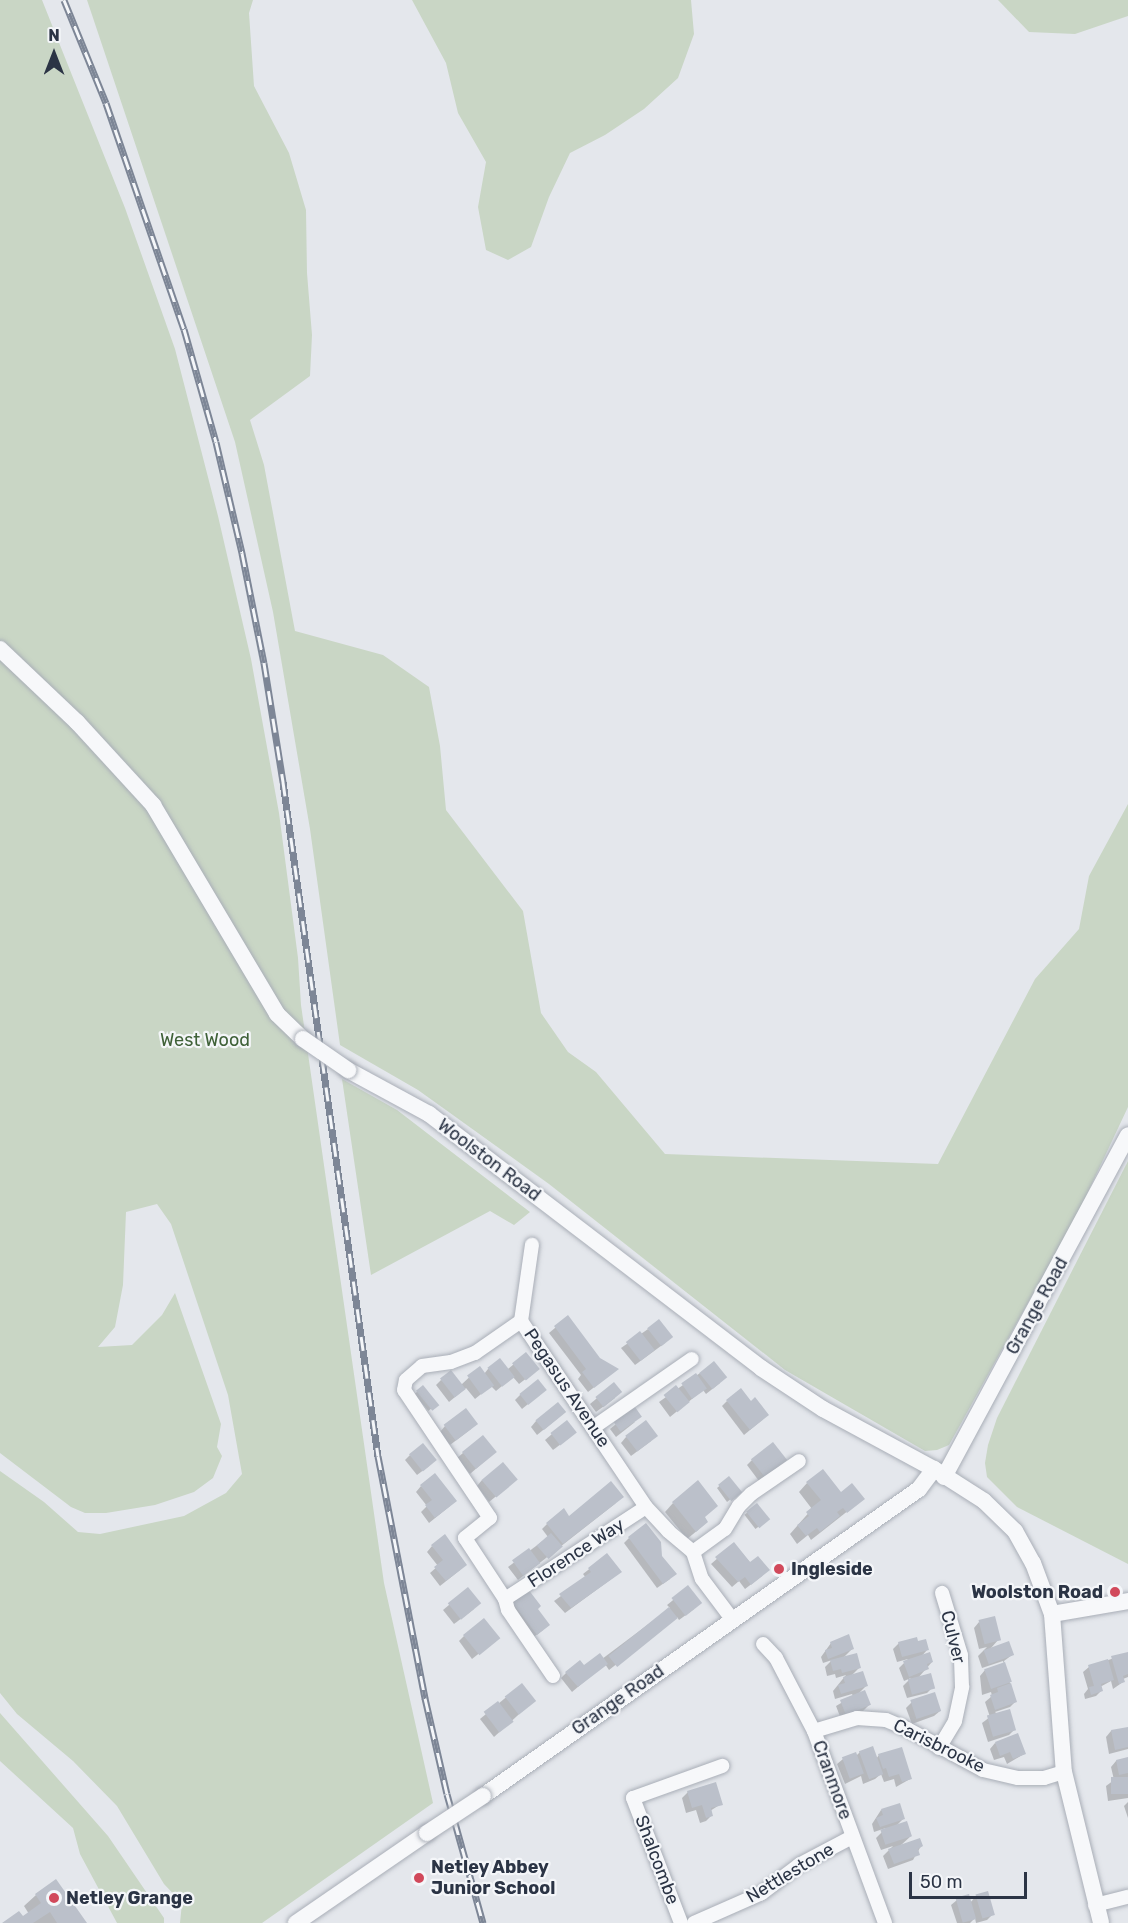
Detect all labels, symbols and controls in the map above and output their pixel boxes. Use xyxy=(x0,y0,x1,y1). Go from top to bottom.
north arrow xyxy=(24,24,84,84)
text: N xyxy=(48,26,60,45)
park label: West Wood xyxy=(160,1029,250,1051)
street label: Woolston Road xyxy=(433,1114,545,1206)
street label: Grange Road xyxy=(1001,1254,1073,1358)
street label: Pegasus Avenue xyxy=(519,1324,615,1452)
street label: Florence Way xyxy=(524,1514,628,1592)
place label: Ingleside xyxy=(791,1558,873,1580)
marker: Ingleside xyxy=(772,1562,786,1576)
place label: Woolston Road xyxy=(971,1581,1103,1603)
marker: Woolston Road xyxy=(1108,1585,1122,1599)
street label: Culver xyxy=(936,1608,970,1666)
street label: Grange Road xyxy=(568,1660,668,1740)
street label: Carisbrooke xyxy=(890,1715,988,1777)
street label: Cranmore xyxy=(808,1737,856,1823)
street label: Shalcombe xyxy=(630,1812,684,1908)
street label: Nettlestone xyxy=(742,1838,838,1908)
place label: Netley Abbey Junior School xyxy=(431,1857,556,1900)
scale bar xyxy=(912,1860,1030,1898)
marker: Netley Abbey Junior School xyxy=(412,1871,426,1885)
text: 50 m xyxy=(920,1871,963,1893)
place label: Netley Grange xyxy=(66,1887,193,1909)
marker: Netley Grange xyxy=(47,1891,61,1905)

